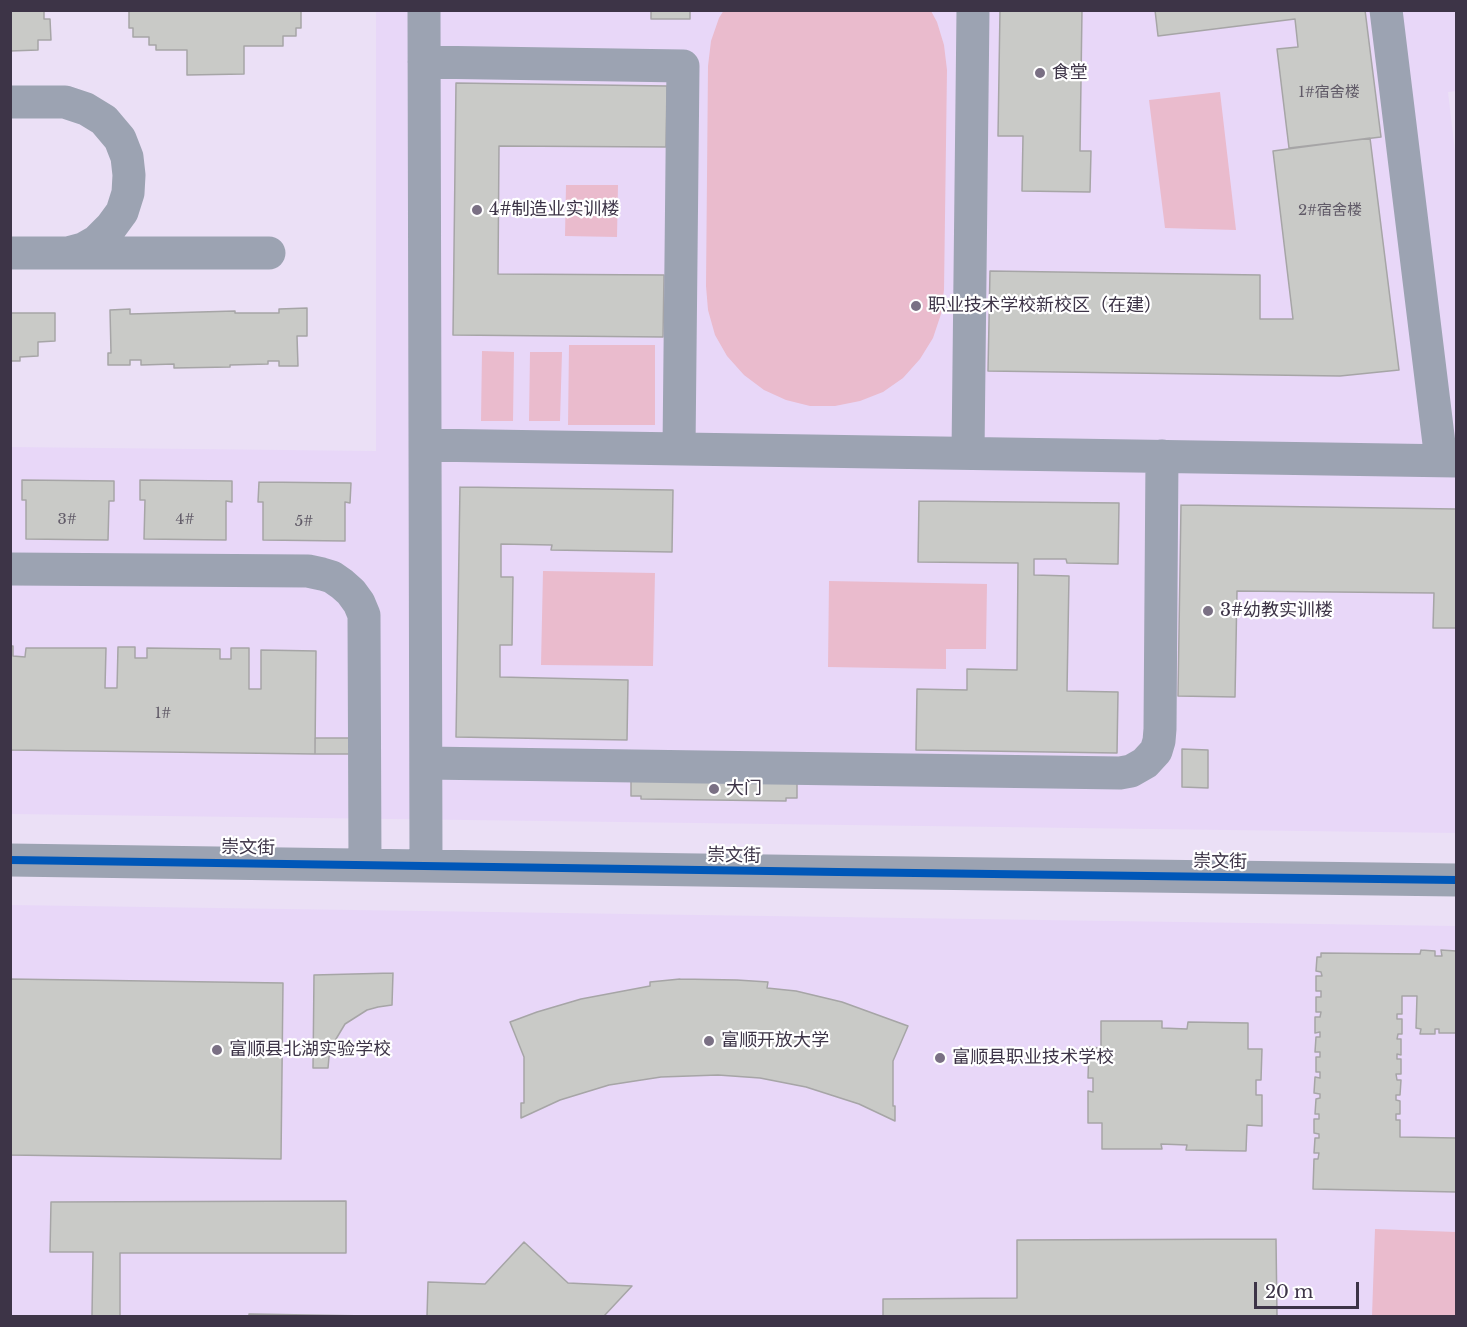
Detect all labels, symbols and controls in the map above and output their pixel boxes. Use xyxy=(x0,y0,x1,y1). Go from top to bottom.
place label: 食堂 xyxy=(1052,62,1088,84)
marker: 食堂 xyxy=(1033,66,1047,80)
house number: 1#宿舍楼 xyxy=(1298,84,1360,102)
place label: 4#制造业实训楼 xyxy=(489,199,620,221)
house number: 2#宿舍楼 xyxy=(1298,202,1362,220)
marker: 4#制造业实训楼 xyxy=(470,203,484,217)
place label: 职业技术学校新校区（在建） xyxy=(928,295,1162,317)
marker: 职业技术学校新校区（在建） xyxy=(909,299,923,313)
house number: 3# xyxy=(57,511,77,529)
house number: 4# xyxy=(176,511,194,529)
house number: 5# xyxy=(295,513,313,531)
place label: 3#幼教实训楼 xyxy=(1220,600,1333,622)
marker: 3#幼教实训楼 xyxy=(1201,604,1215,618)
house number: 1# xyxy=(155,705,171,723)
place label: 大门 xyxy=(726,778,762,800)
marker: 大门 xyxy=(707,782,721,796)
street label: 崇文街 xyxy=(221,837,275,859)
street label: 崇文街 xyxy=(707,845,761,867)
street label: 崇文街 xyxy=(1193,851,1247,873)
place label: 富顺开放大学 xyxy=(721,1030,829,1052)
marker: 富顺开放大学 xyxy=(702,1034,716,1048)
place label: 富顺县北湖实验学校 xyxy=(229,1039,391,1061)
marker: 富顺县北湖实验学校 xyxy=(210,1043,224,1057)
place label: 富顺县职业技术学校 xyxy=(952,1047,1114,1069)
marker: 富顺县职业技术学校 xyxy=(933,1051,947,1065)
scale bar xyxy=(1257,1270,1362,1308)
text: 20 m xyxy=(1265,1281,1313,1303)

